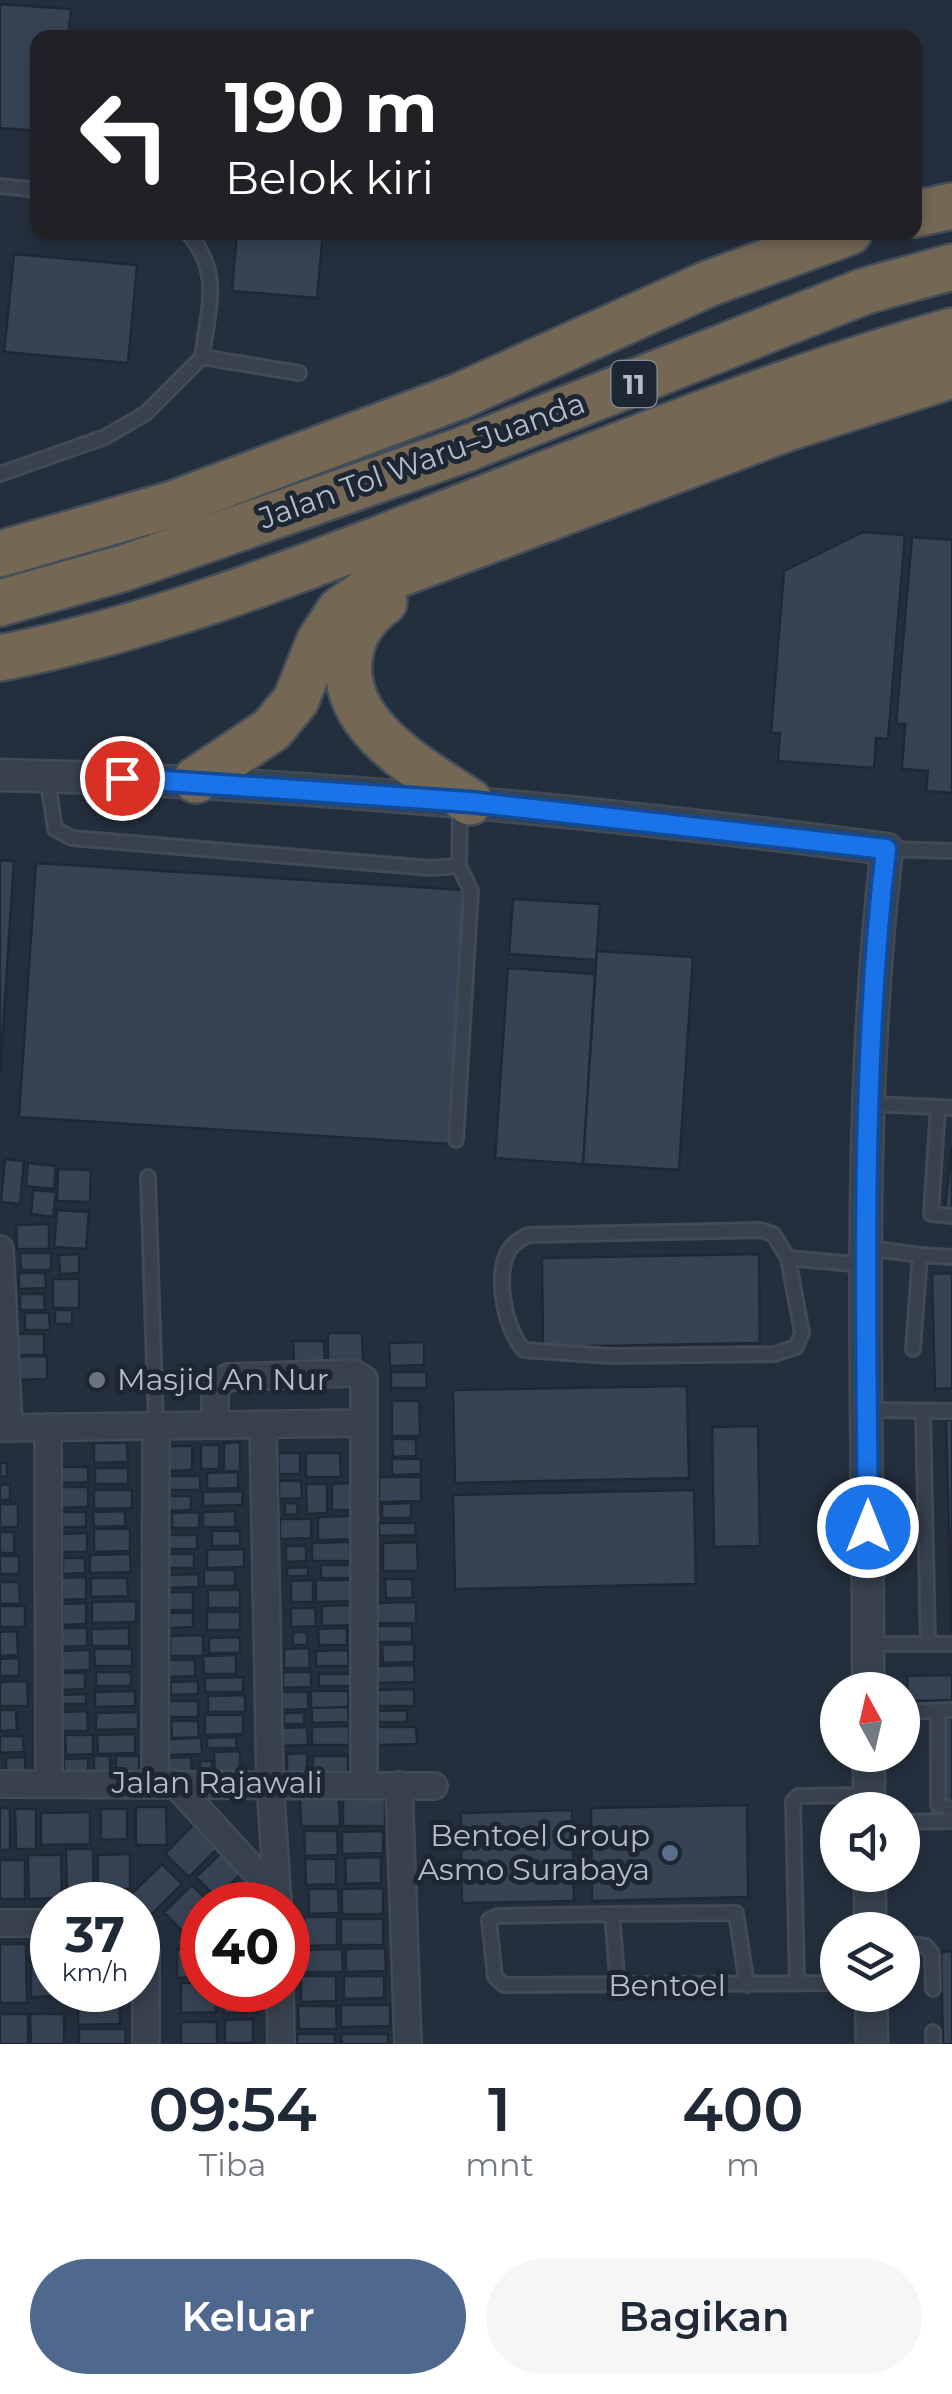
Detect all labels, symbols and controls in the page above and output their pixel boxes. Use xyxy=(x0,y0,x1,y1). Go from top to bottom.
text: 190 m xyxy=(225,64,438,150)
icon: left xyxy=(60,70,190,200)
text: Belok kiri xyxy=(225,150,434,205)
road number: 11 xyxy=(612,361,656,407)
street label: Jalan Tol Waru–Juanda xyxy=(253,384,590,537)
pin xyxy=(80,736,165,821)
icon: arrive xyxy=(95,751,150,806)
place label: Masjid An Nur xyxy=(117,1361,329,1398)
marker: Masjid An Nur xyxy=(86,1369,108,1391)
position arrow xyxy=(816,1475,920,1579)
north arrow xyxy=(820,1672,920,1772)
map controls xyxy=(820,1672,920,2012)
street label: Jalan Rajawali xyxy=(110,1764,323,1801)
button: sound xyxy=(820,1792,920,1892)
place label: Bentoel Group Asmo Surabaya xyxy=(418,1817,650,1888)
marker: Bentoel Group Asmo Surabaya xyxy=(659,1842,681,1864)
speed limit sign: 40 xyxy=(180,1882,310,2012)
text: 37 xyxy=(65,1904,125,1965)
button: layers xyxy=(820,1912,920,2012)
text: km/h xyxy=(62,1957,128,1987)
street label: Bentoel xyxy=(608,1967,726,2004)
text: 09:54 xyxy=(148,2073,317,2146)
text: 1 xyxy=(488,2073,511,2146)
text: 400 xyxy=(682,2073,804,2146)
text: Tiba xyxy=(199,2145,266,2184)
text: mnt xyxy=(465,2145,534,2184)
text: m xyxy=(726,2145,760,2184)
button: Keluar xyxy=(30,2259,466,2374)
button: Bagikan xyxy=(486,2259,922,2374)

